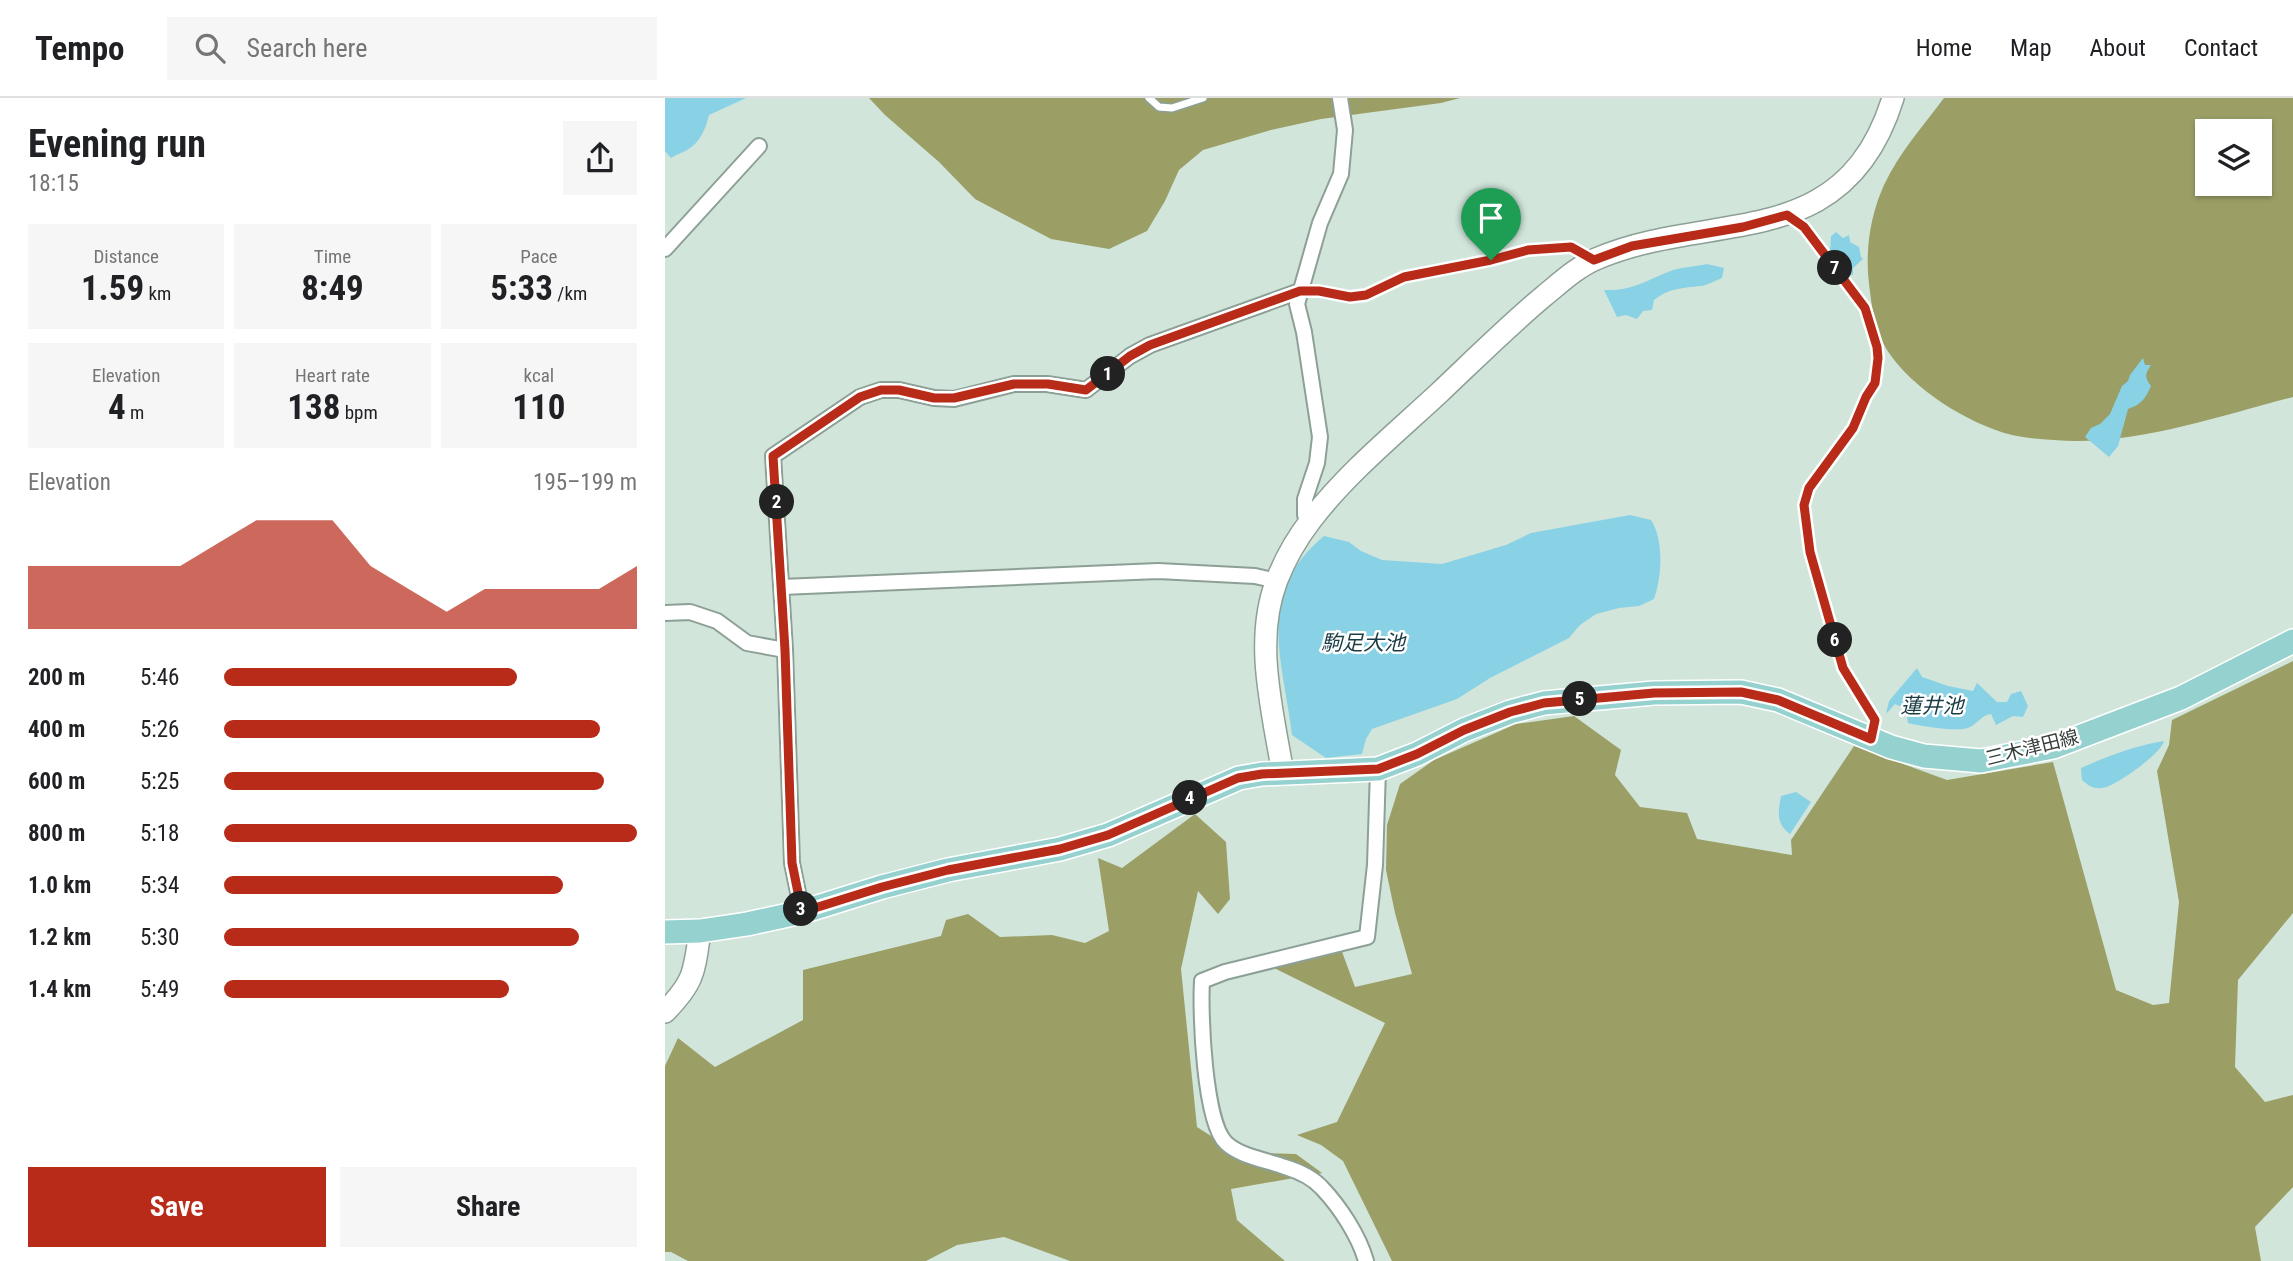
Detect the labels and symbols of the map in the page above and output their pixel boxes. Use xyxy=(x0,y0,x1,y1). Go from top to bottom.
pin xyxy=(1461,188,1521,260)
pin: 7 xyxy=(1817,250,1853,286)
pin: 1 xyxy=(1091,356,1125,392)
pin: 2 xyxy=(759,484,795,520)
pin: 6 xyxy=(1817,622,1853,658)
water label: 駒足大池 xyxy=(1321,631,1407,655)
pin: 5 xyxy=(1563,682,1597,716)
water label: 蓮井池 xyxy=(1901,694,1965,718)
street label: 三木津田線 xyxy=(1983,725,2081,770)
pin: 4 xyxy=(1173,780,1207,816)
pin: 3 xyxy=(783,892,819,926)

